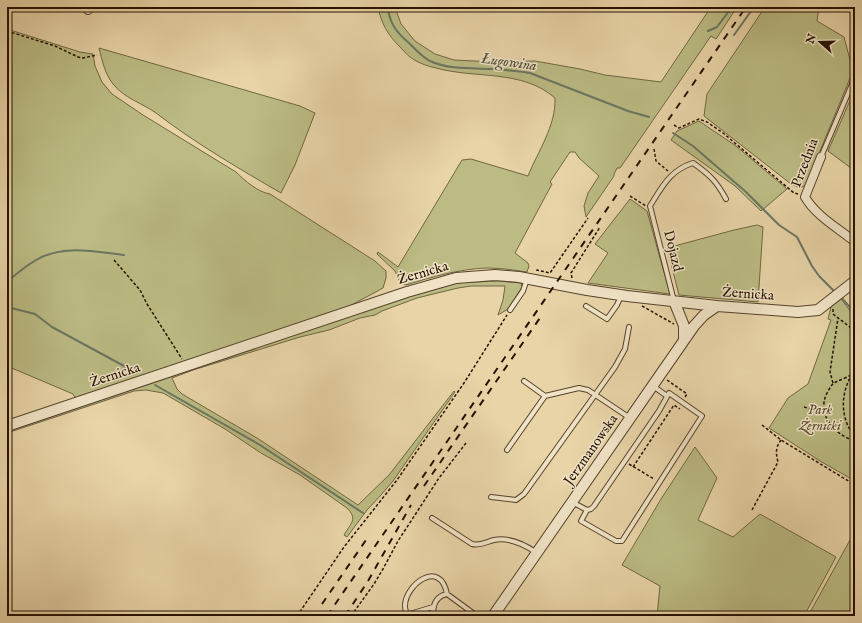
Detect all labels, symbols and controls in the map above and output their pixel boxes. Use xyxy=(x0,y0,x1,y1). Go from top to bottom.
north arrow xyxy=(800,22,840,62)
text: N xyxy=(803,32,820,47)
water label: Ługowina xyxy=(479,49,538,76)
street label: Przednia xyxy=(787,135,823,190)
street label: Dojazd xyxy=(659,228,687,274)
street label: Żernicka xyxy=(395,257,451,289)
street label: Żernicka xyxy=(721,283,776,305)
street label: Żernicka xyxy=(87,358,143,392)
park label: Park Żernicki xyxy=(798,401,842,436)
street label: Jerzmanowska xyxy=(559,410,623,491)

